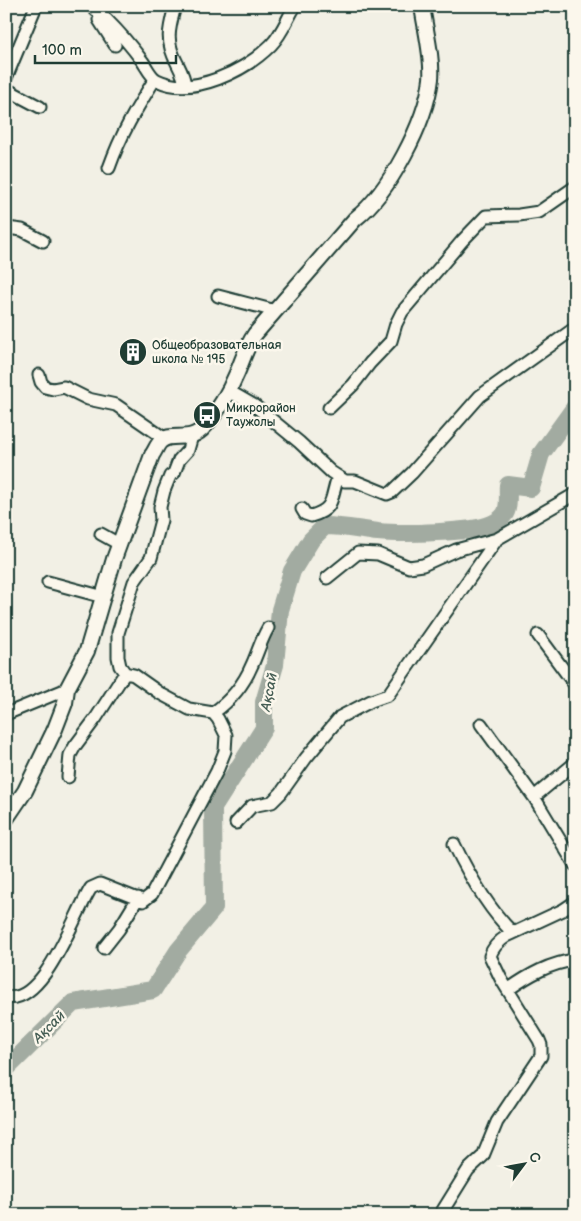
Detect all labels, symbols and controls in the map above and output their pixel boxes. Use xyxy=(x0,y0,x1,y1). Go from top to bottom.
scale bar xyxy=(35,32,176,64)
text: 100 m xyxy=(42,41,82,60)
building icon: Общеобразовательная школа № 195 xyxy=(118,337,148,367)
place label: Общеобразовательная школа № 195 xyxy=(152,338,282,367)
bus stop icon: Микрорайон Таужолы xyxy=(192,400,222,430)
place label: Микрорайон Таужолы xyxy=(226,401,296,430)
water label: Ақсай xyxy=(257,671,281,714)
water label: Ақсай xyxy=(29,1007,69,1047)
north arrow xyxy=(498,1138,548,1188)
text: С xyxy=(525,1149,545,1166)

